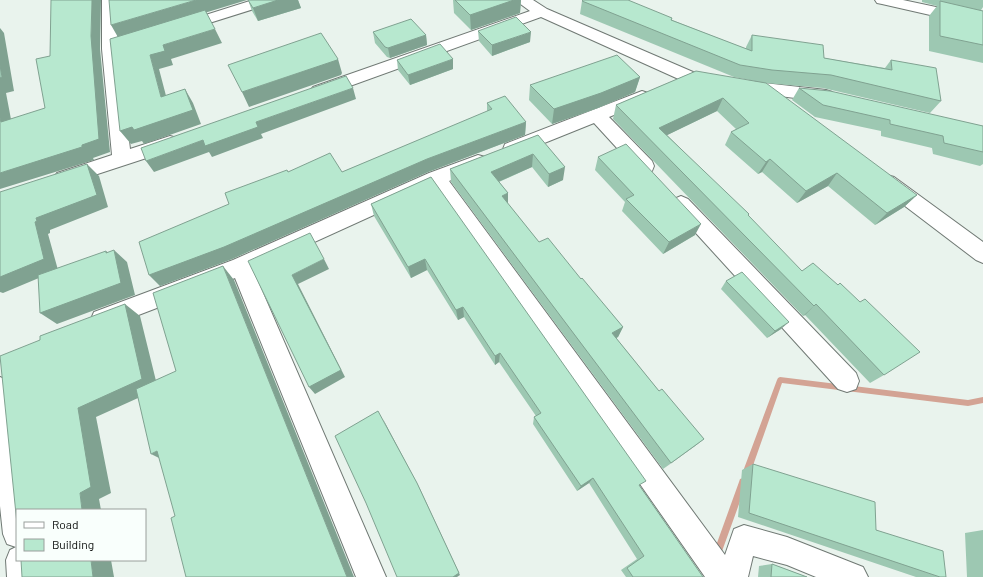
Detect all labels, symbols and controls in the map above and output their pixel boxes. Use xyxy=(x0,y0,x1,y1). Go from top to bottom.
legend xyxy=(16,509,146,561)
text: Road xyxy=(52,517,79,531)
text: Building xyxy=(52,537,94,551)

